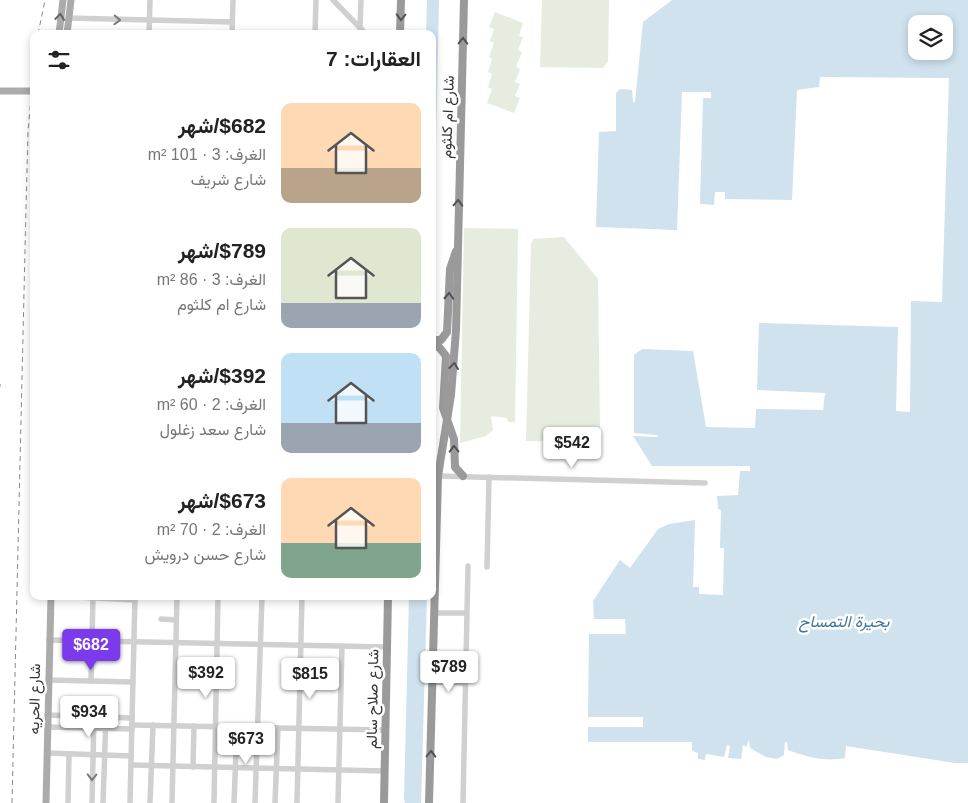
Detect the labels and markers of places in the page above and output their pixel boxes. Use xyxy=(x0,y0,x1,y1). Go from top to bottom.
pin: $542 xyxy=(542,426,602,469)
pin: $682 xyxy=(61,628,121,671)
pin: $789 xyxy=(419,650,479,693)
pin: $392 xyxy=(176,656,236,699)
pin: $815 xyxy=(280,658,340,700)
pin: $934 xyxy=(59,696,119,738)
pin: $673 xyxy=(216,722,276,765)

